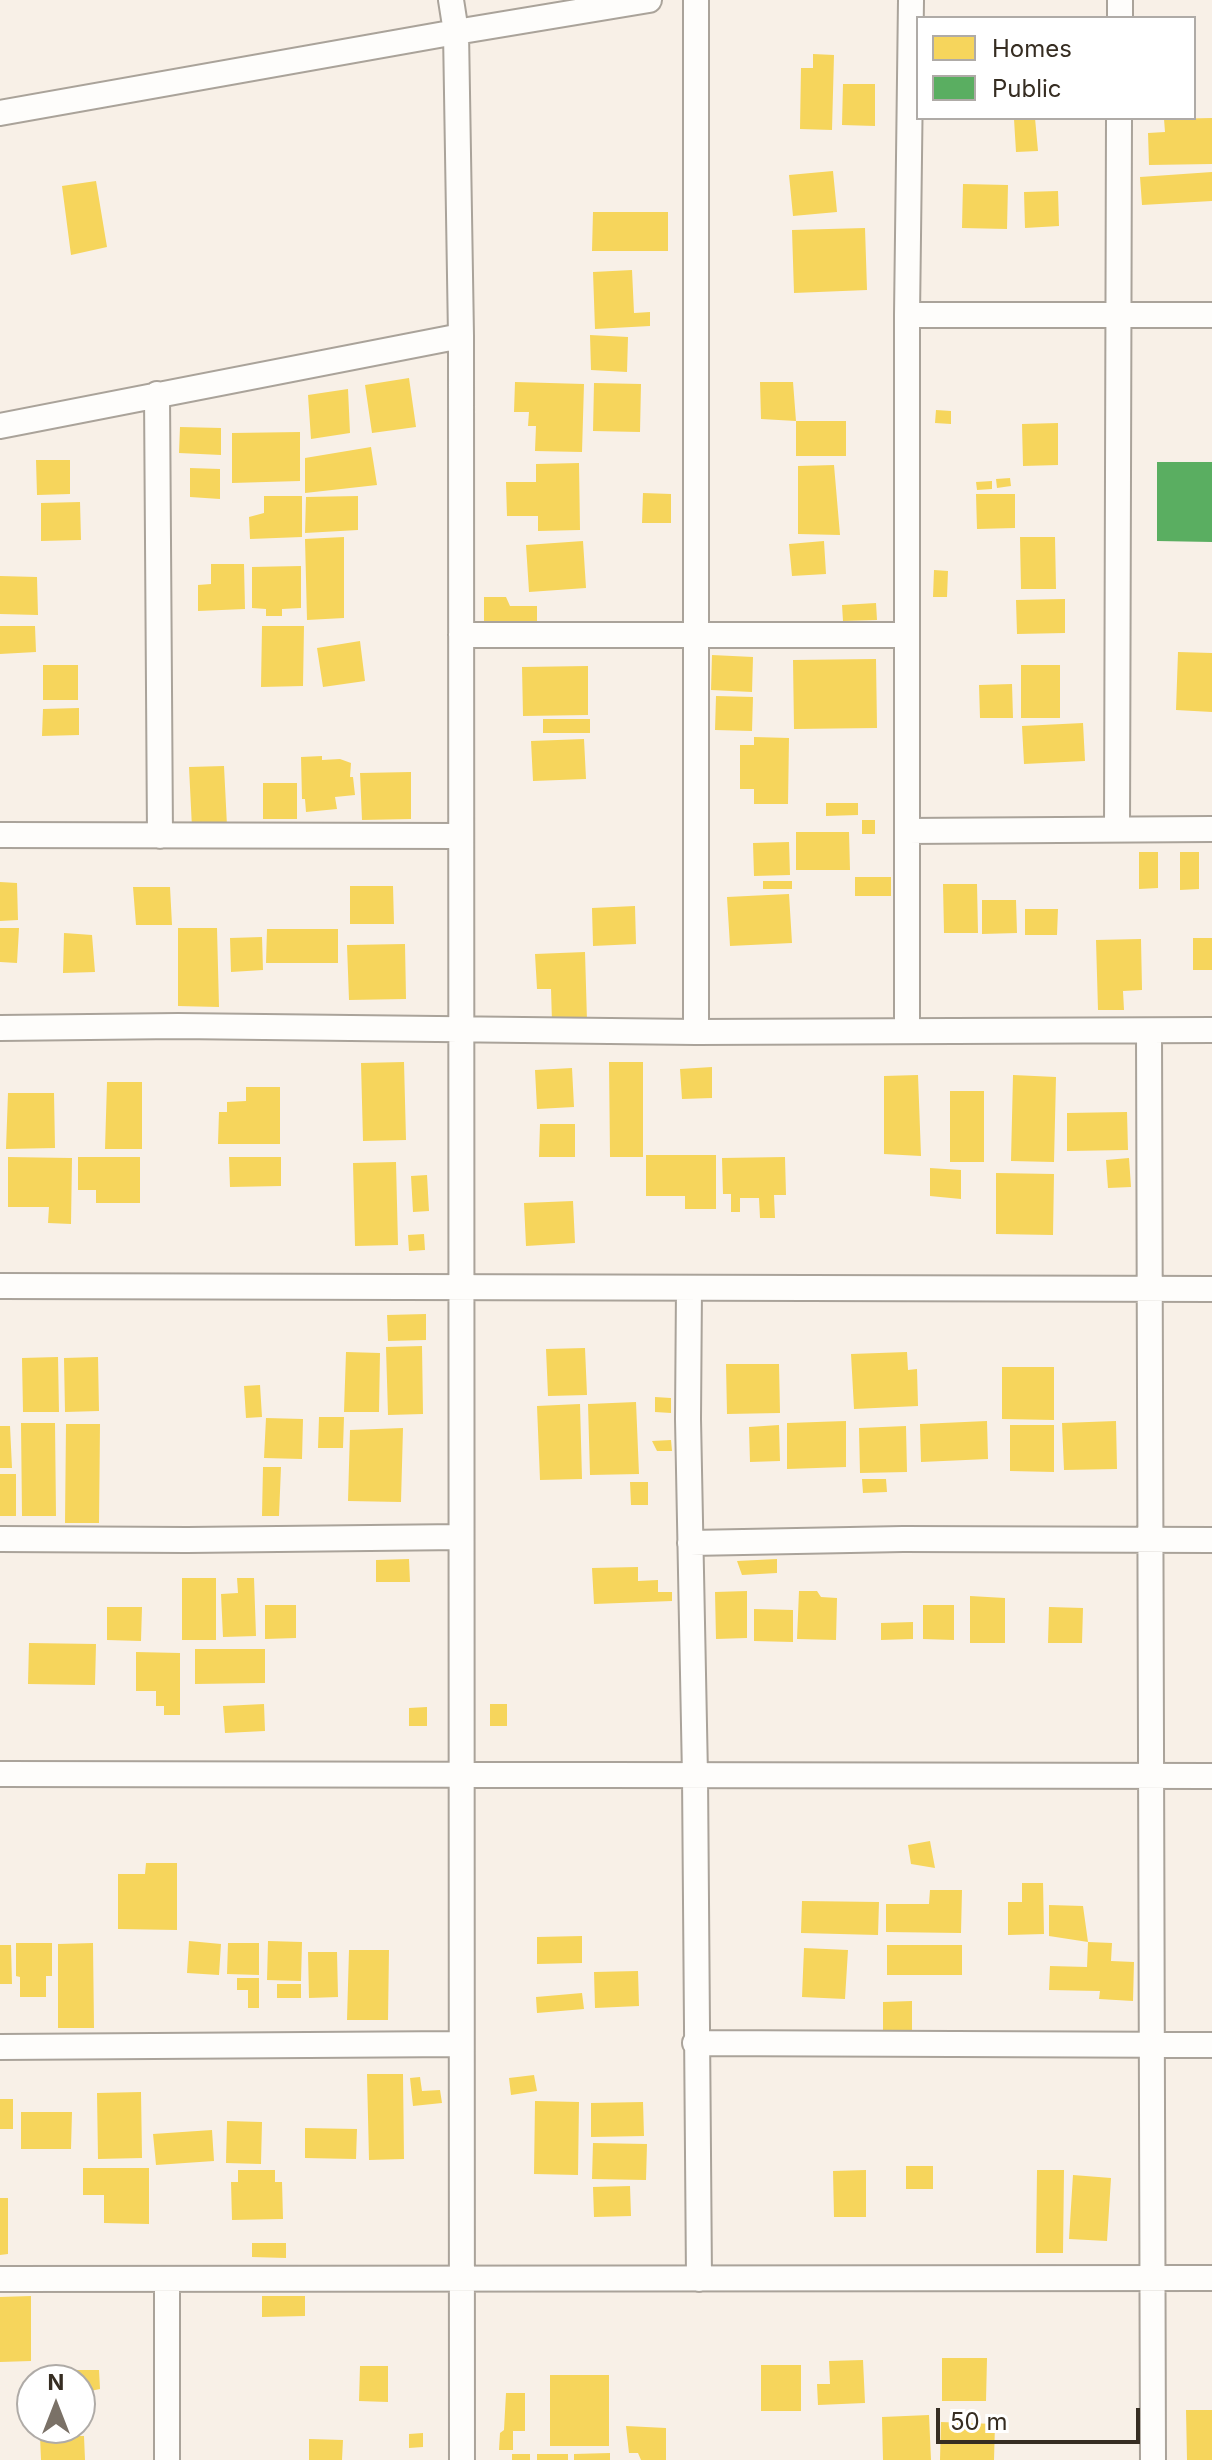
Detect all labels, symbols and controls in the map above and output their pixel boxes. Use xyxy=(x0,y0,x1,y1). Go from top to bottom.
legend xyxy=(916,16,1196,120)
text: Homes xyxy=(992,34,1072,63)
text: Public xyxy=(992,74,1062,103)
north arrow xyxy=(16,2364,96,2444)
text: N xyxy=(48,2369,64,2395)
scale bar xyxy=(940,2392,1144,2442)
text: 50 m xyxy=(950,2407,1008,2436)

